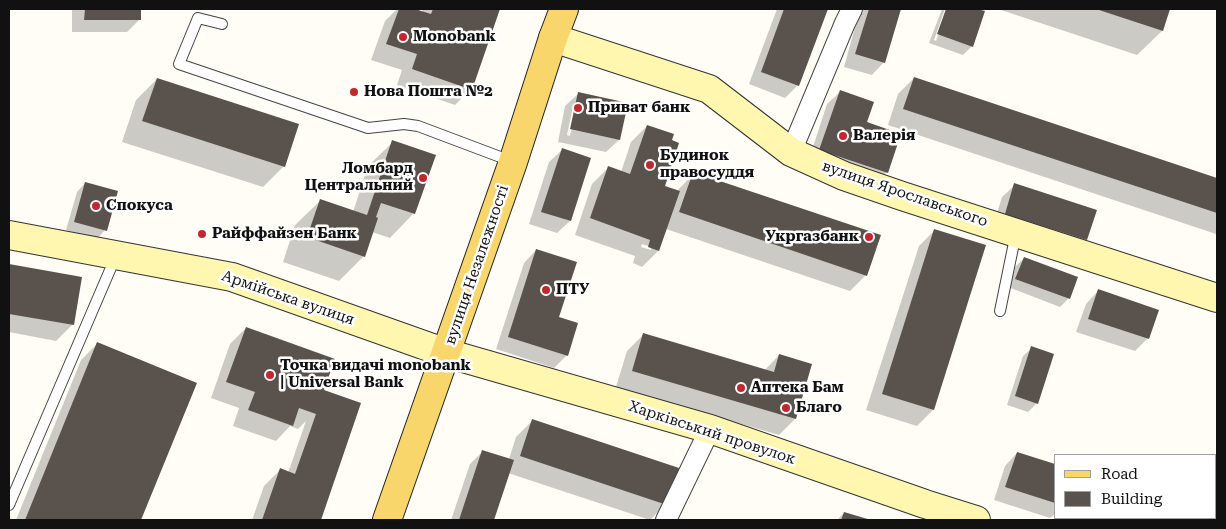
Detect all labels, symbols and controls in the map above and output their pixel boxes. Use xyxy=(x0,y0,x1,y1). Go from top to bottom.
place label: Monobank xyxy=(413,28,496,46)
marker: Monobank xyxy=(397,31,409,43)
place label: Нова Пошта №2 xyxy=(364,83,493,101)
marker: Нова Пошта №2 xyxy=(348,86,360,98)
place label: Приват банк xyxy=(588,99,690,117)
marker: Приват банк xyxy=(572,102,584,114)
place label: Валерія xyxy=(853,127,915,145)
marker: Валерія xyxy=(837,130,849,142)
place label: Будинок правосуддя xyxy=(660,147,754,182)
street label: вулиця Ярославського xyxy=(820,157,990,231)
marker: Будинок правосуддя xyxy=(644,159,656,171)
place label: Ломбард Центральний xyxy=(305,160,413,195)
marker: Ломбард Центральний xyxy=(417,172,429,184)
street label: вулиця Незалежності xyxy=(441,183,513,347)
place label: Спокуса xyxy=(106,197,173,215)
marker: Спокуса xyxy=(90,200,102,212)
place label: Райффайзен Банк xyxy=(212,225,357,243)
marker: Райффайзен Банк xyxy=(196,228,208,240)
place label: Укргазбанк xyxy=(766,228,859,246)
marker: Укргазбанк xyxy=(863,231,875,243)
street label: Армійська вулиця xyxy=(219,267,357,329)
place label: ПТУ xyxy=(556,281,590,299)
marker: ПТУ xyxy=(540,284,552,296)
place label: Точка видачі monobank | Universal Bank xyxy=(280,357,471,392)
marker: Точка видачі monobank | Universal Bank xyxy=(264,369,276,381)
place label: Аптека Бам xyxy=(751,379,844,397)
marker: Аптека Бам xyxy=(735,382,747,394)
street label: Харківський провулок xyxy=(626,397,798,469)
place label: Благо xyxy=(796,399,842,417)
marker: Благо xyxy=(780,402,792,414)
legend xyxy=(1054,454,1216,519)
text: Road xyxy=(1101,465,1138,483)
text: Building xyxy=(1101,490,1162,508)

